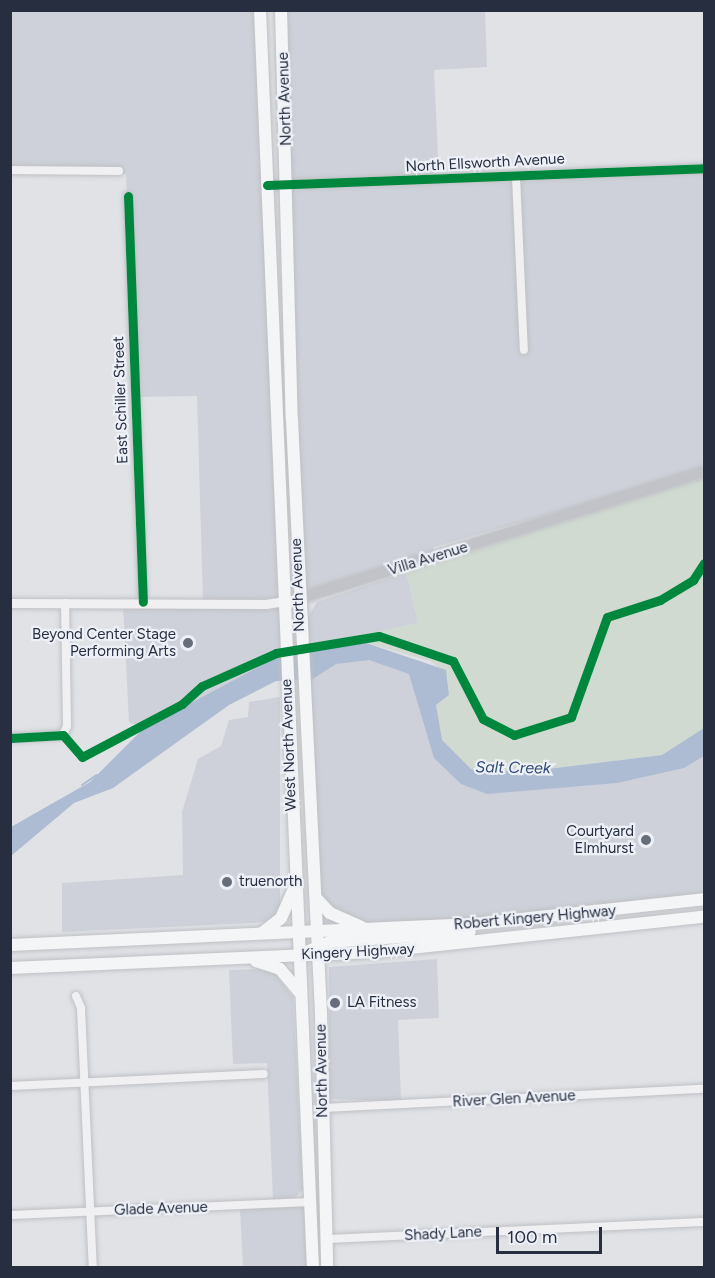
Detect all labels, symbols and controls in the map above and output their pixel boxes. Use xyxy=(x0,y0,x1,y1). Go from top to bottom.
street label: North Avenue xyxy=(274,52,296,146)
street label: North Ellsworth Avenue xyxy=(405,150,565,176)
street label: East Schiller Street xyxy=(110,336,132,464)
street label: North Avenue xyxy=(287,538,309,632)
street label: Villa Avenue xyxy=(386,538,470,580)
place label: Beyond Center Stage Performing Arts xyxy=(32,625,176,660)
marker: Beyond Center Stage Performing Arts xyxy=(181,636,195,650)
street label: West North Avenue xyxy=(278,679,300,811)
water label: Salt Creek xyxy=(475,758,551,778)
place label: Courtyard Elmhurst xyxy=(566,822,634,857)
marker: Courtyard Elmhurst xyxy=(639,833,653,847)
place label: truenorth xyxy=(239,873,302,891)
marker: truenorth xyxy=(220,875,234,889)
street label: Robert Kingery Highway xyxy=(453,902,617,934)
street label: Kingery Highway xyxy=(301,940,415,964)
place label: LA Fitness xyxy=(347,994,416,1012)
marker: LA Fitness xyxy=(328,996,342,1010)
street label: North Avenue xyxy=(312,1024,332,1118)
street label: River Glen Avenue xyxy=(452,1087,576,1111)
street label: Glade Avenue xyxy=(114,1198,208,1220)
scale bar xyxy=(499,1215,606,1253)
street label: Shady Lane xyxy=(404,1223,482,1245)
text: 100 m xyxy=(507,1226,557,1248)

